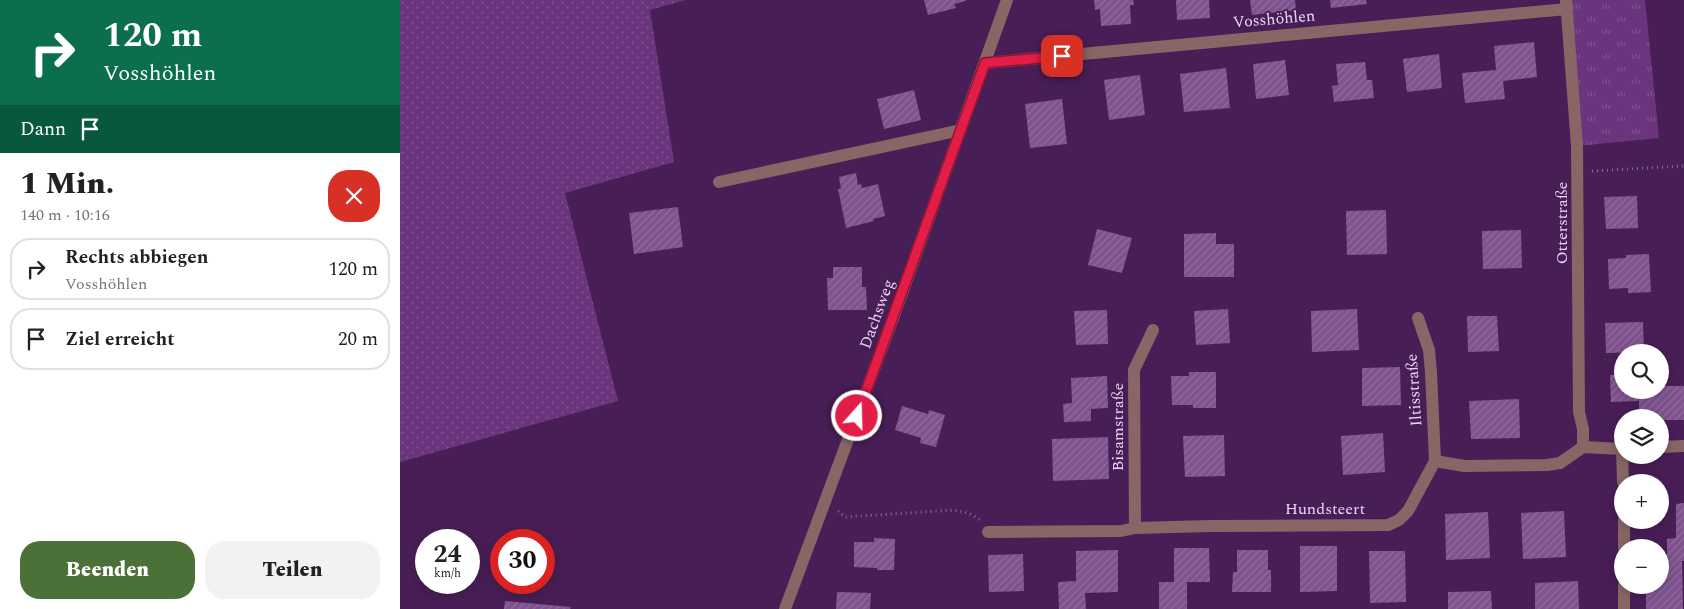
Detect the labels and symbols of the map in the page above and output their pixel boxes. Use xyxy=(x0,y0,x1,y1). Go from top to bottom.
street label: Vosshöhlen xyxy=(1232,3,1316,35)
pin xyxy=(1041,35,1083,77)
street label: Otterstraße xyxy=(1550,182,1574,264)
street label: Dachsweg xyxy=(853,276,901,352)
street label: Iltisstraße xyxy=(1399,353,1429,427)
street label: Bisamstraße xyxy=(1106,383,1130,471)
position arrow xyxy=(830,389,882,441)
street label: Hundsteert xyxy=(1285,497,1365,521)
speed limit sign: 30 xyxy=(490,529,555,594)

